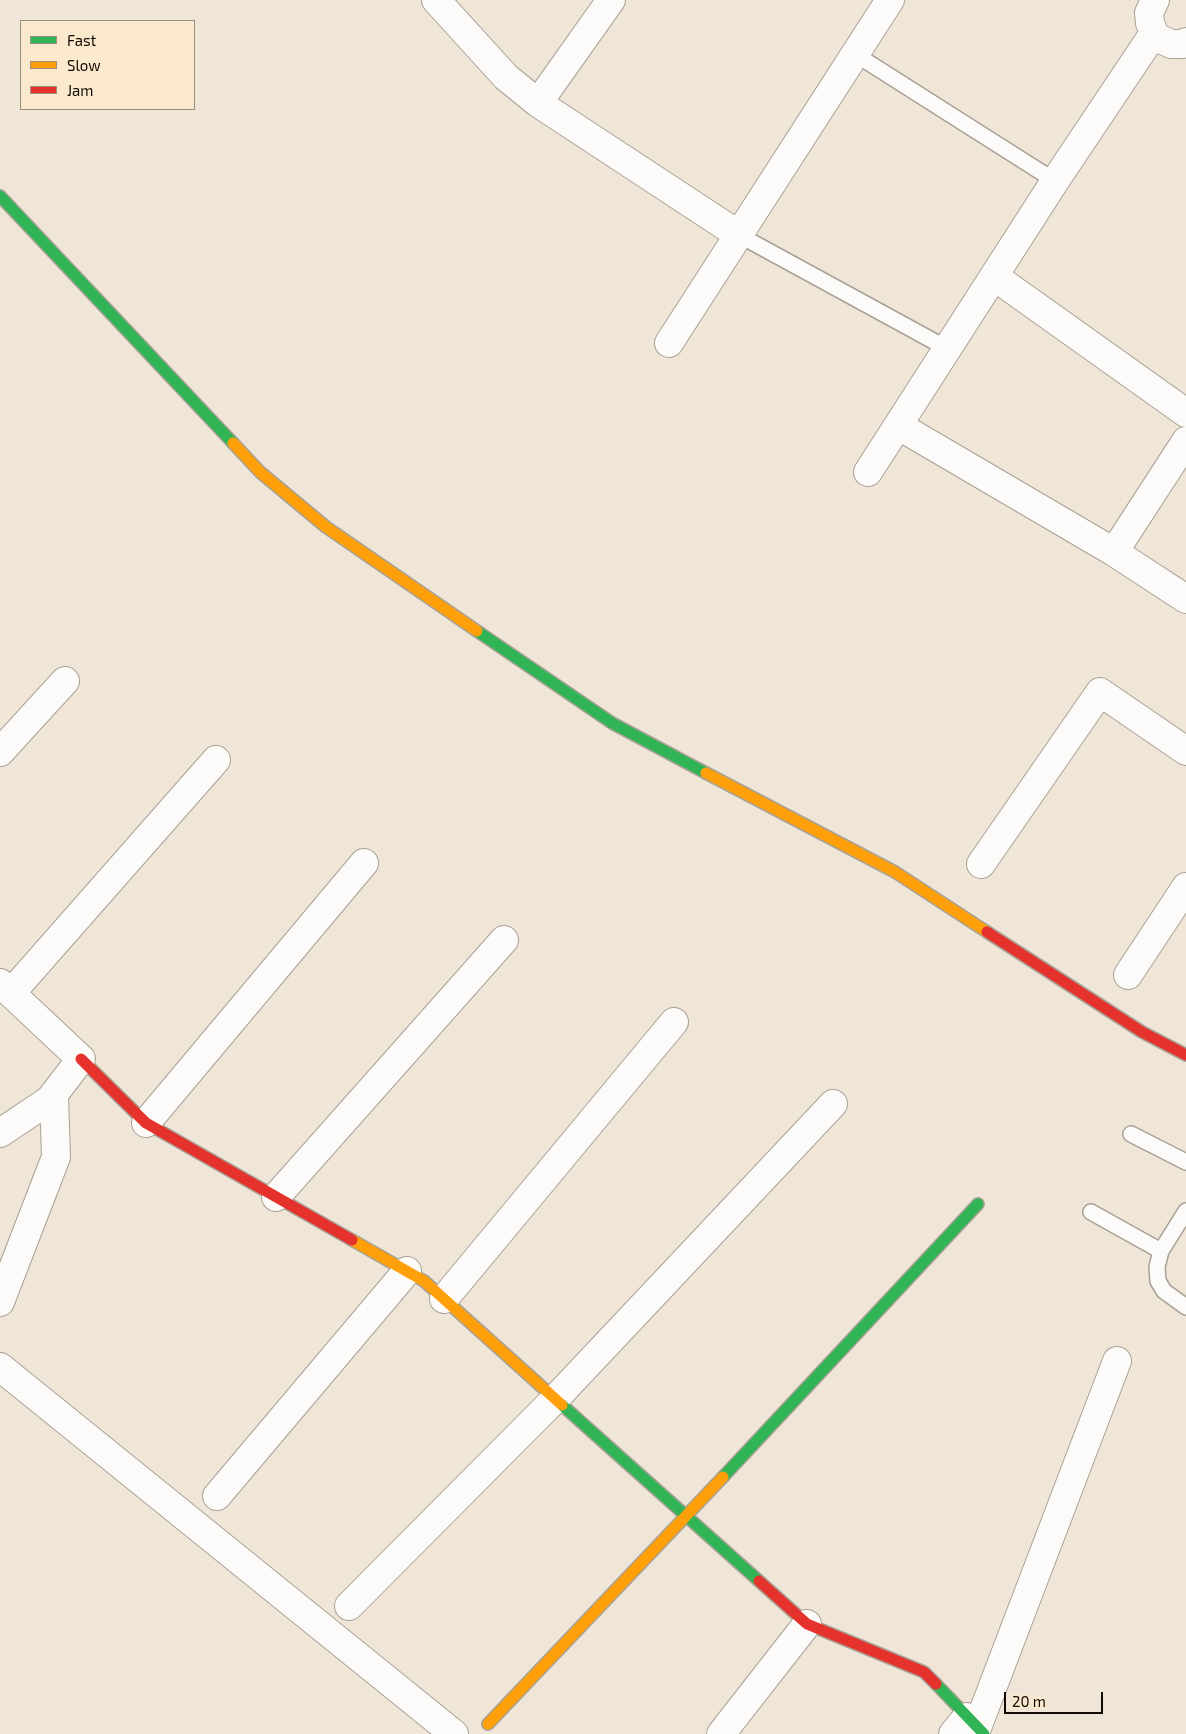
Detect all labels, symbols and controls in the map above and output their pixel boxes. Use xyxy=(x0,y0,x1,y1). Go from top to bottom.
legend xyxy=(20,20,195,110)
text: Fast xyxy=(67,31,96,49)
text: Slow xyxy=(67,56,101,74)
text: Jam xyxy=(67,81,93,99)
scale bar xyxy=(1006,1682,1105,1714)
text: 20 m xyxy=(1012,1692,1046,1710)

